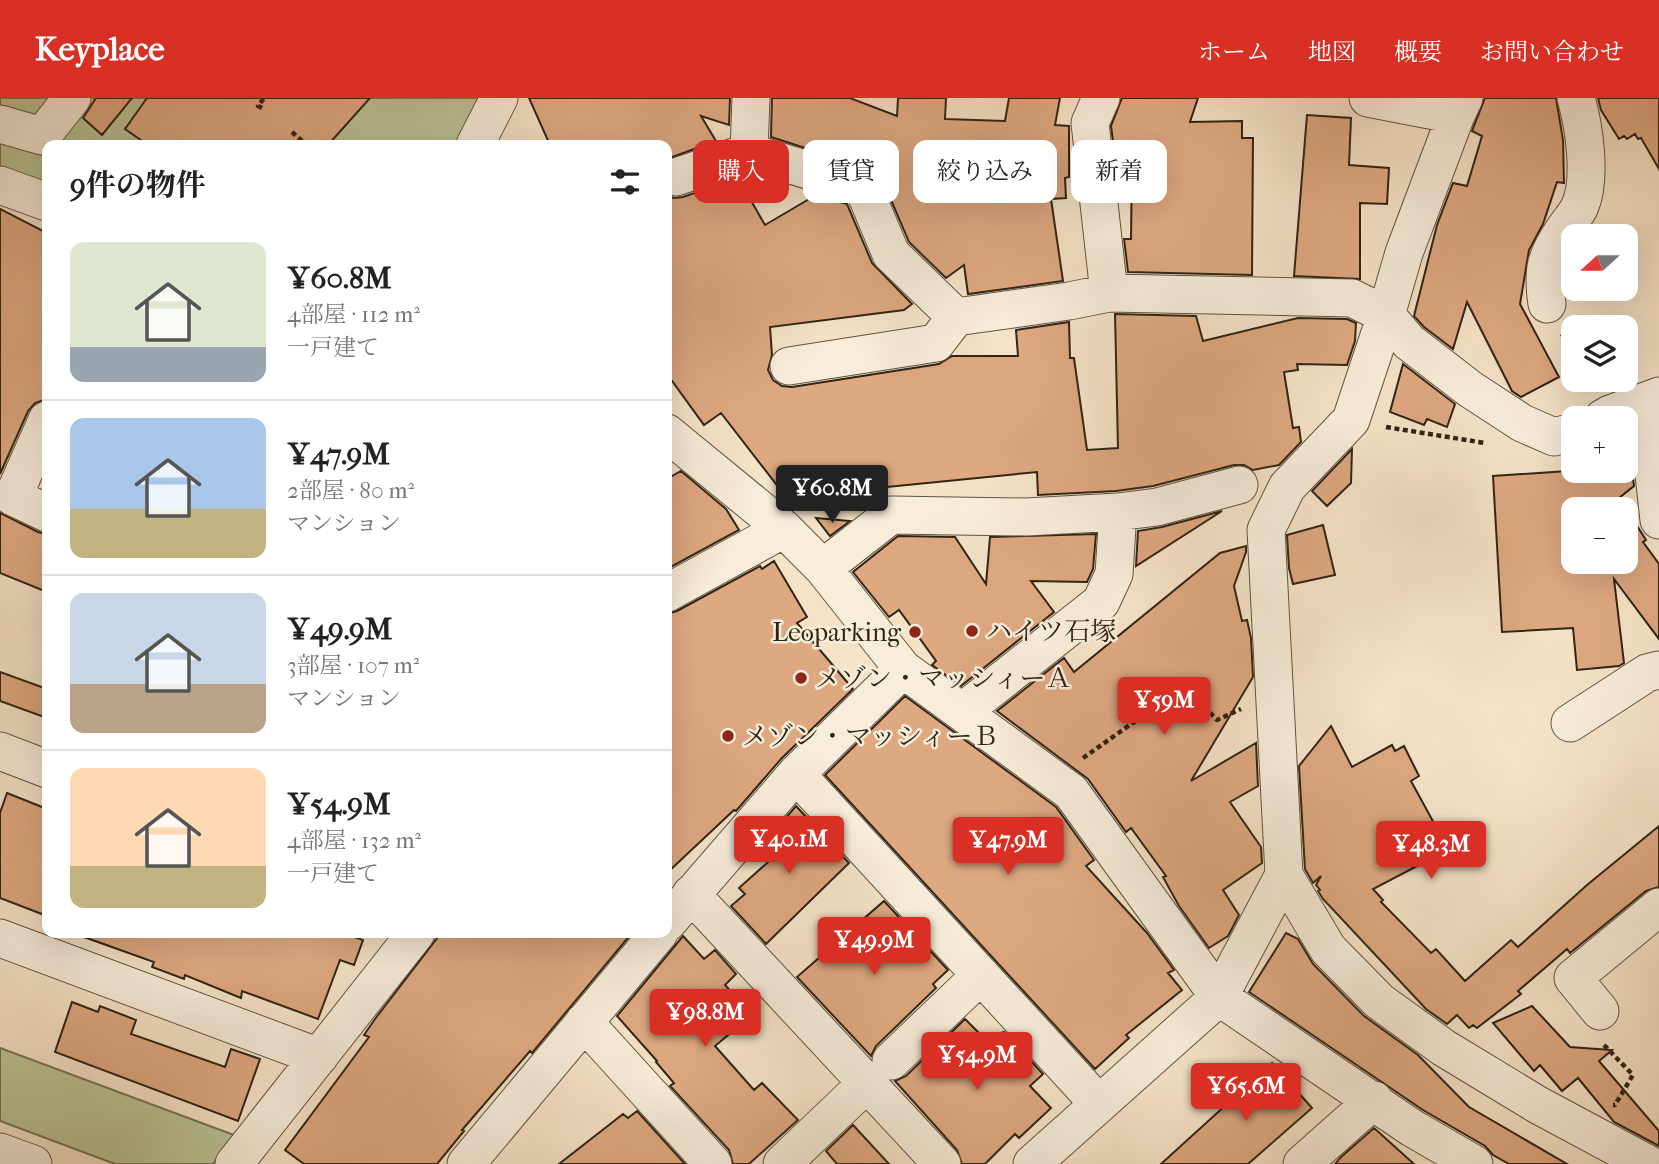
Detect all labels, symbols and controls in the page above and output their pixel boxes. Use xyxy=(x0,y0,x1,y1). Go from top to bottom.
text: Keyplace xyxy=(35,30,165,69)
text: ホーム xyxy=(1198,38,1270,66)
text: 地図 xyxy=(1308,38,1356,66)
text: 概要 xyxy=(1394,38,1442,66)
text: お問い合わせ xyxy=(1480,38,1624,66)
chip: 購入 xyxy=(693,140,789,203)
chip: 賃貸 xyxy=(803,140,899,203)
chip: 絞り込み xyxy=(913,140,1057,203)
chip: 新着 xyxy=(1071,140,1167,203)
icon: filters xyxy=(606,163,644,201)
text: 9件の物件 xyxy=(70,168,206,203)
north arrow xyxy=(1561,224,1638,301)
map controls xyxy=(1561,224,1638,574)
text: ¥60.8M xyxy=(287,261,391,296)
icon: home xyxy=(126,270,210,354)
text: 4部屋 · 112 m² xyxy=(287,301,420,328)
button: layers xyxy=(1561,315,1638,392)
text: 一戸建て xyxy=(287,334,379,361)
button: + xyxy=(1561,406,1638,483)
text: ¥47.9M xyxy=(287,437,390,472)
icon: home xyxy=(126,446,210,530)
pin: ¥60.8M xyxy=(775,466,889,525)
text: ¥60.8M xyxy=(792,474,872,501)
text: 2部屋 · 80 m² xyxy=(287,477,414,504)
button: − xyxy=(1561,497,1638,574)
text: マンション xyxy=(287,510,401,537)
text: ¥49.9M xyxy=(287,612,392,647)
place label: ハイツ石塚 xyxy=(986,616,1116,647)
place label: Leoparking xyxy=(772,617,902,648)
icon: home xyxy=(126,621,210,705)
marker: ハイツ石塚 xyxy=(964,623,980,639)
marker: Leoparking xyxy=(907,624,923,640)
text: 3部屋 · 107 m² xyxy=(287,652,419,679)
place label: メゾン・マッシィーＡ xyxy=(815,663,1072,694)
marker: メゾン・マッシィーＡ xyxy=(793,670,809,686)
pin: ¥59M xyxy=(1123,678,1205,737)
text: マンション xyxy=(287,685,401,712)
text: ¥59M xyxy=(1134,686,1194,713)
place label: メゾン・マッシィーＢ xyxy=(742,721,999,752)
marker: メゾン・マッシィーＢ xyxy=(720,728,736,744)
text: ¥54.9M xyxy=(287,787,390,822)
icon: home xyxy=(126,796,210,880)
pin: ¥40.1M xyxy=(732,816,846,876)
pin: ¥47.9M xyxy=(951,818,1065,877)
pin: ¥48.3M xyxy=(1374,822,1488,881)
text: ¥40.1M xyxy=(750,825,828,852)
text: ¥47.9M xyxy=(969,826,1047,853)
text: 4部屋 · 132 m² xyxy=(287,827,421,854)
text: ¥48.3M xyxy=(1392,830,1470,857)
text: 一戸建て xyxy=(287,860,379,887)
pin: ¥49.9M xyxy=(817,918,931,977)
text: ¥49.9M xyxy=(834,926,914,953)
pin: ¥98.8M xyxy=(648,990,762,1049)
text: ¥98.8M xyxy=(666,998,744,1025)
pin: ¥54.9M xyxy=(920,1032,1034,1092)
text: ¥54.9M xyxy=(937,1041,1017,1068)
pin: ¥65.6M xyxy=(1189,1063,1303,1123)
text: ¥65.6M xyxy=(1207,1072,1285,1099)

